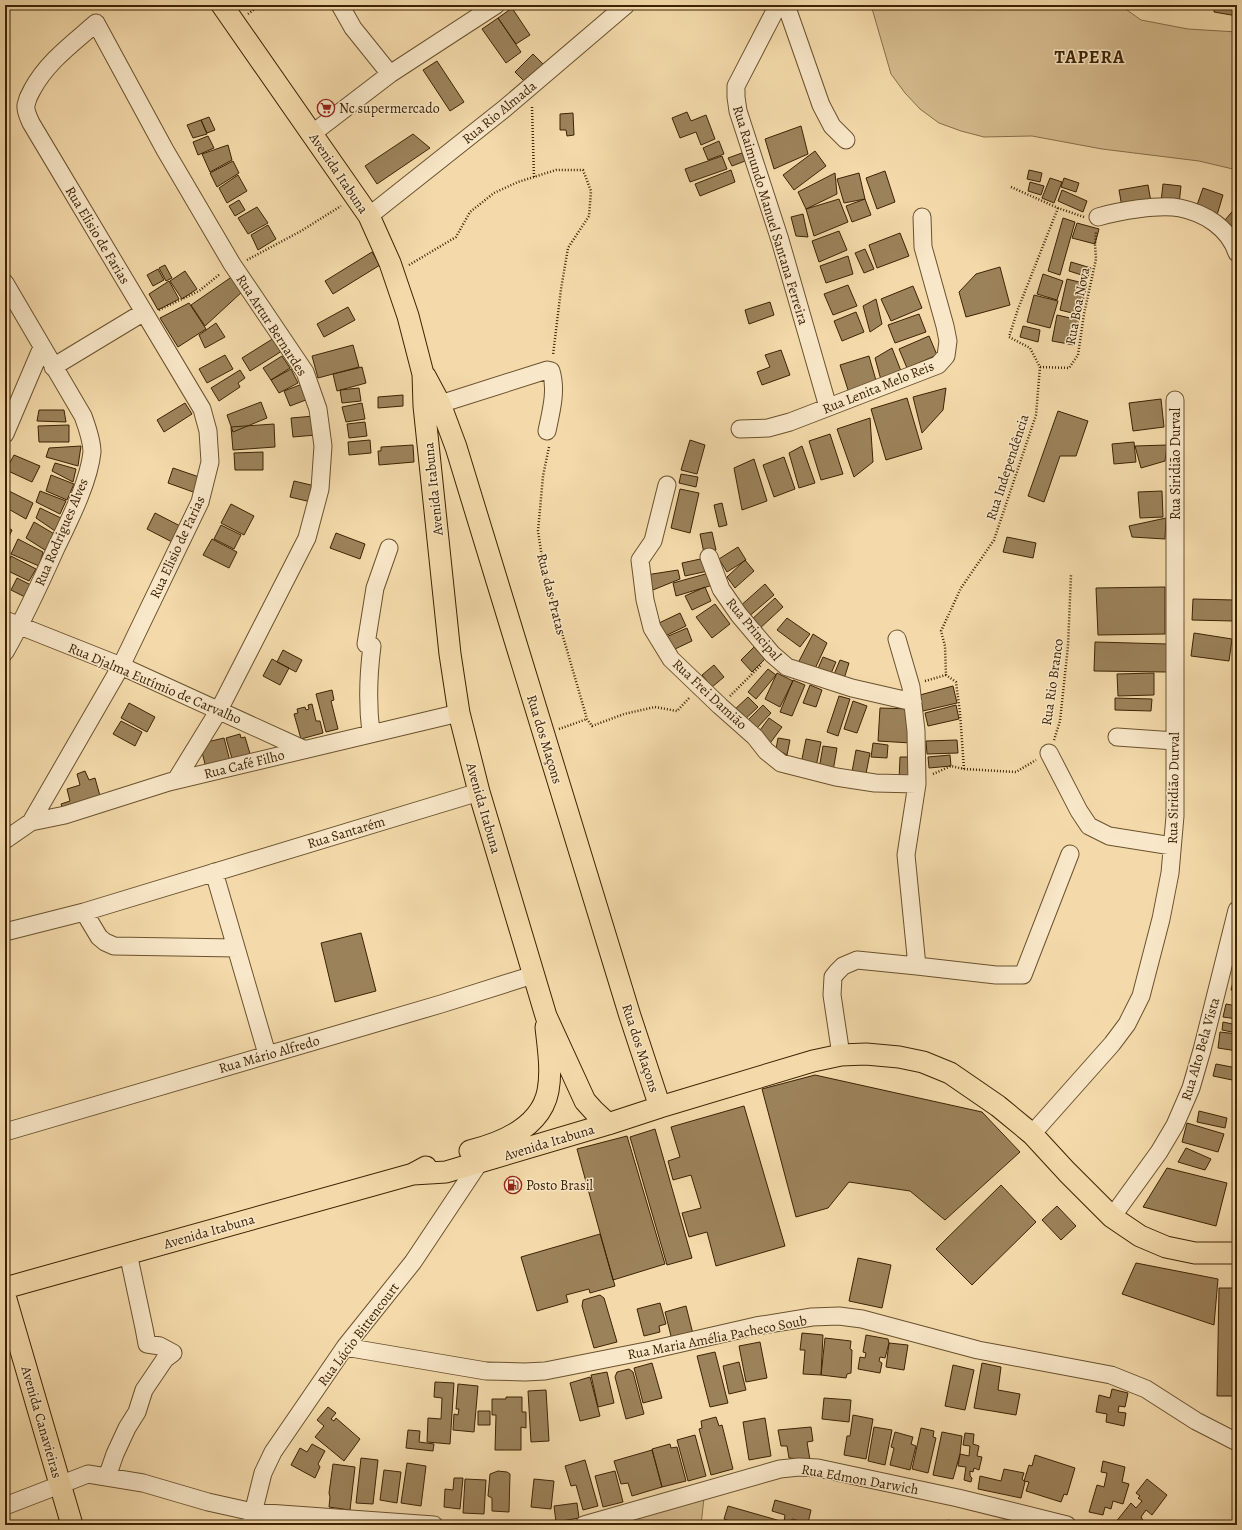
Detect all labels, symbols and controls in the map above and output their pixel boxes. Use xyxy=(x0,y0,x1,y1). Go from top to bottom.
district label: TAPERA xyxy=(1055,45,1125,69)
street label: Rua Rio Almada xyxy=(458,76,541,148)
supermarket icon: Nc supermercado xyxy=(316,98,336,118)
place label: Nc supermercado xyxy=(339,99,440,118)
street label: Rua Raimundo Manuel Santana Ferreira xyxy=(728,103,813,328)
street label: Avenida Itabuna xyxy=(304,128,373,218)
street label: Rua Elisio de Farias xyxy=(61,183,134,288)
street label: Rua Boa Nova xyxy=(1061,265,1094,346)
street label: Rua Artur Bernardes xyxy=(232,271,311,380)
street label: Rua Lenita Melo Reis xyxy=(820,356,937,419)
street label: Rua Siridião Durval xyxy=(1166,407,1185,520)
street label: Rua Independência xyxy=(981,411,1034,523)
street label: Avenida Itabuna xyxy=(419,441,448,538)
street label: Rua Rodrigues Alves xyxy=(30,475,93,589)
street label: Rua Elisio de Farias xyxy=(145,493,210,602)
street label: Rua das Pratas xyxy=(532,551,571,637)
street label: Rua Principal xyxy=(722,594,786,665)
street label: Rua Rio Branco xyxy=(1037,637,1068,727)
street label: Rua Djalma Eutímio de Carvalho xyxy=(65,638,244,729)
street label: Rua Frei Damião xyxy=(668,655,751,734)
street label: Rua dos Maçons xyxy=(522,692,567,786)
street label: Rua Siridião Durval xyxy=(1163,731,1184,844)
street label: Rua Café Filho xyxy=(202,745,286,784)
street label: Avenida Itabuna xyxy=(461,760,506,856)
street label: Rua Santarém xyxy=(305,812,388,853)
street label: Rua Alto Bela Vista xyxy=(1177,995,1224,1103)
street label: Rua dos Maçons xyxy=(617,1001,664,1095)
street label: Rua Mário Alfredo xyxy=(216,1031,322,1078)
street label: Avenida Itabuna xyxy=(501,1120,597,1166)
fuel station icon: Posto Brasil xyxy=(503,1175,523,1195)
place label: Posto Brasil xyxy=(526,1176,594,1195)
street label: Avenida Itabuna xyxy=(161,1209,257,1254)
street label: Rua Lúcio Bittencourt xyxy=(313,1278,404,1390)
street label: Rua Maria Amélia Pacheco Soub xyxy=(626,1311,808,1364)
street label: Avenida Canavieiras xyxy=(16,1363,67,1480)
street label: Rua Edmon Darwich xyxy=(800,1460,921,1499)

